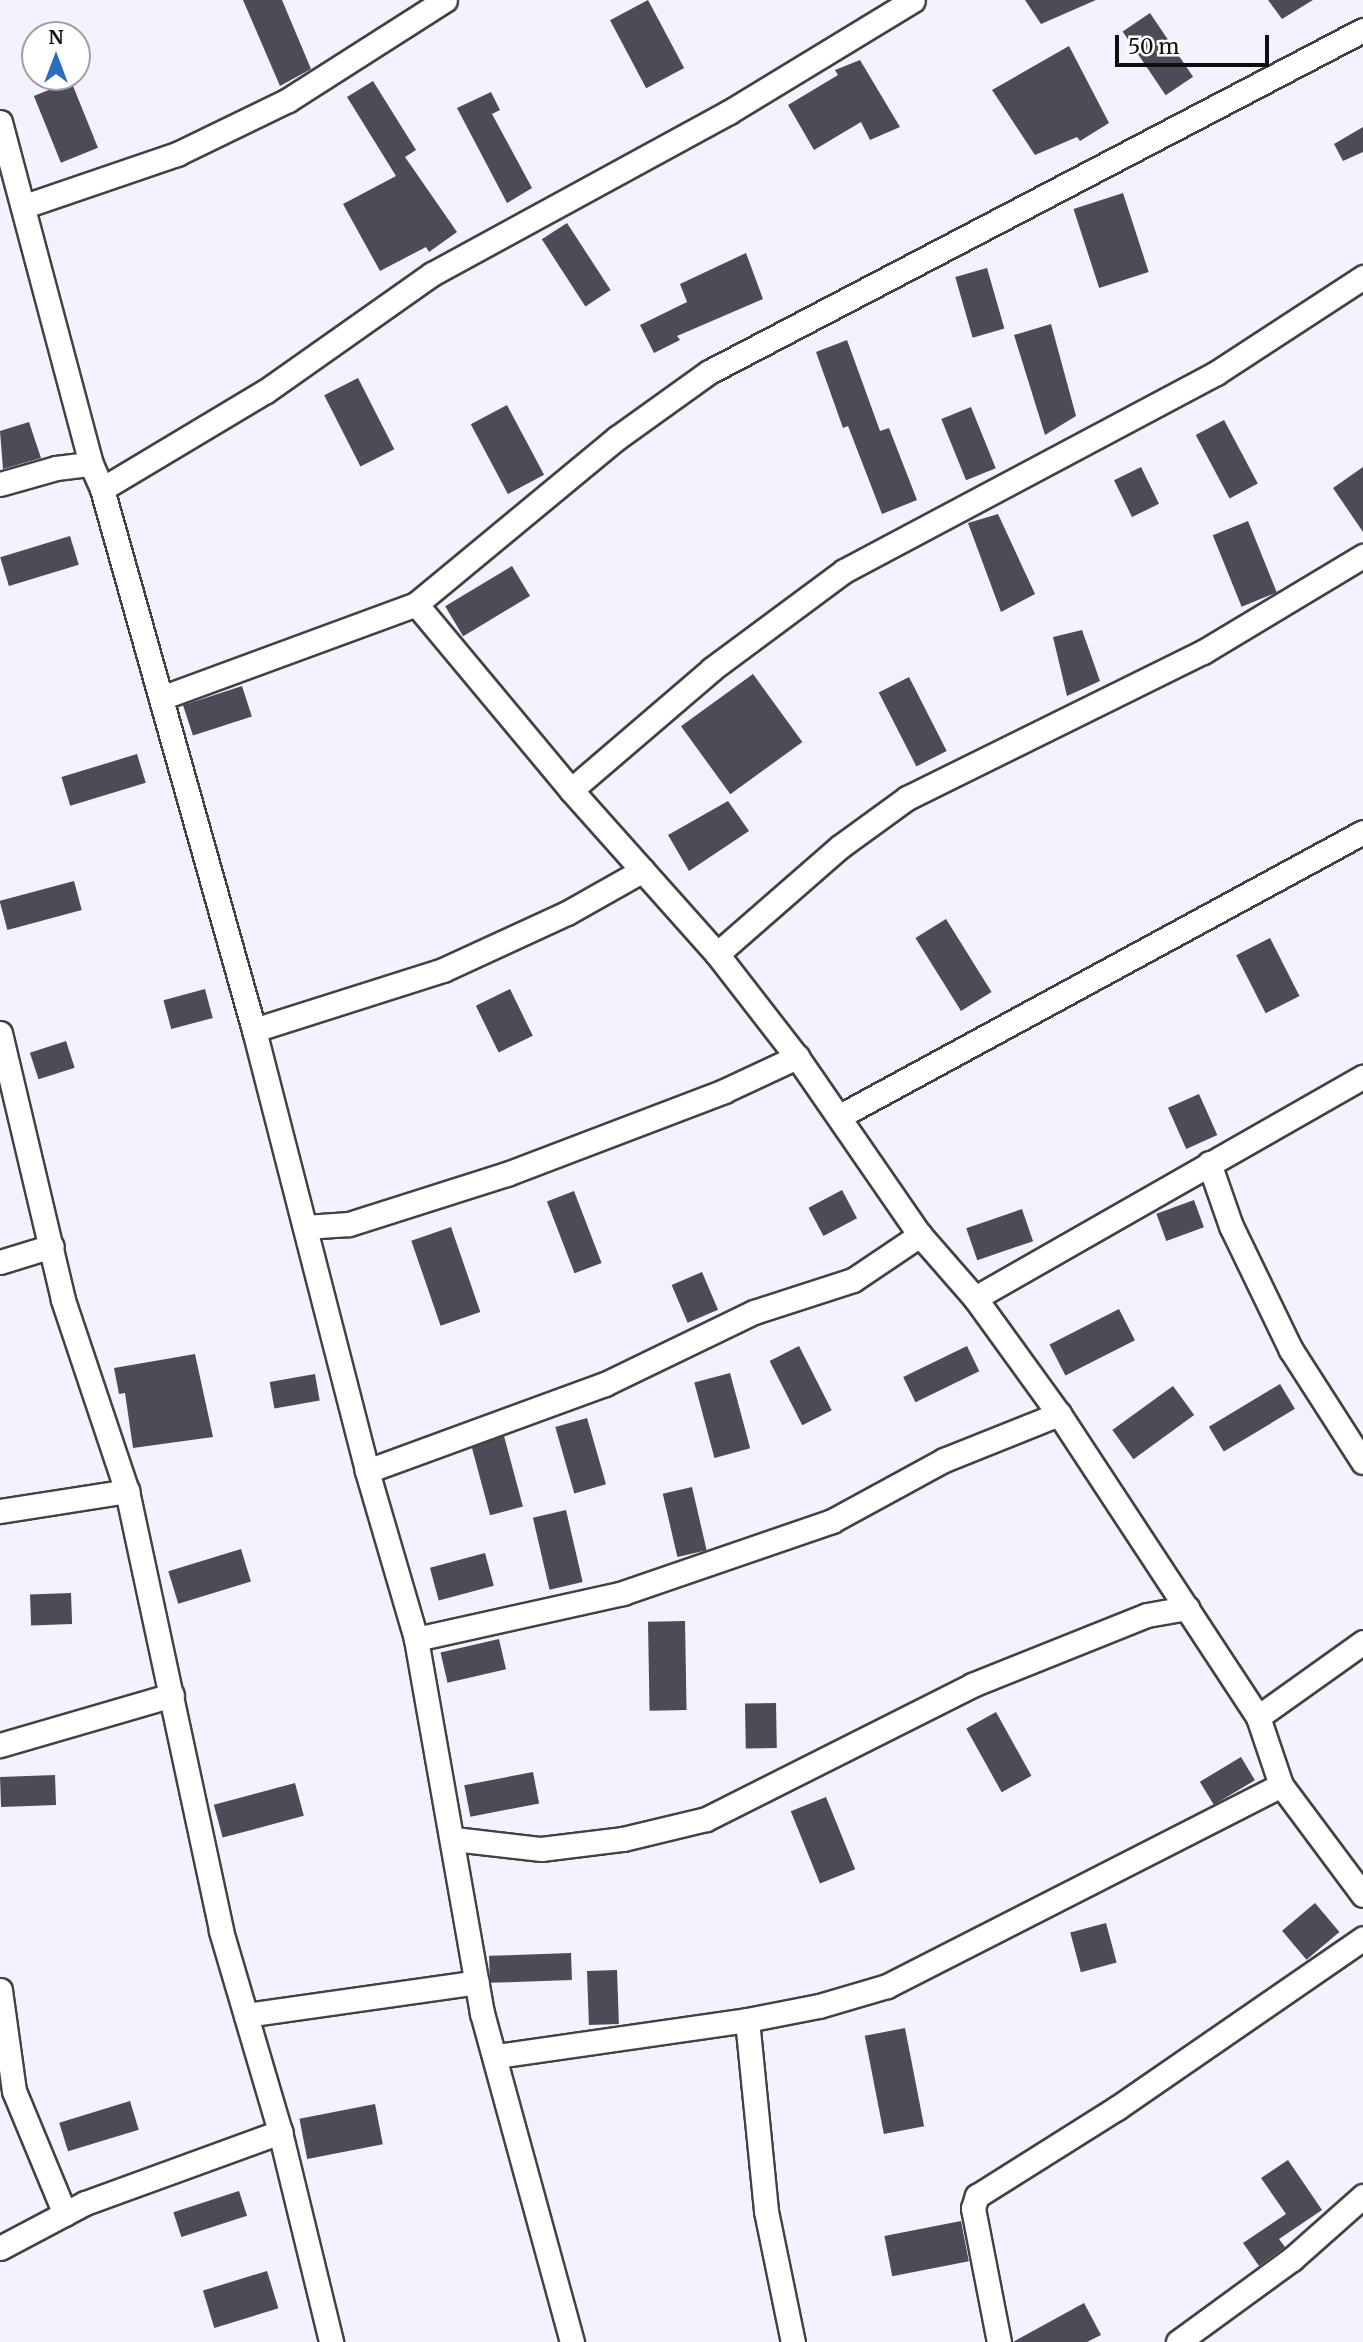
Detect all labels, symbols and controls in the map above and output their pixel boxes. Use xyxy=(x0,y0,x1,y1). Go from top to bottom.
north arrow xyxy=(21,21,91,91)
scale bar xyxy=(1118,21,1272,65)
text: N xyxy=(48,25,64,49)
text: 50 m xyxy=(1128,33,1179,60)

